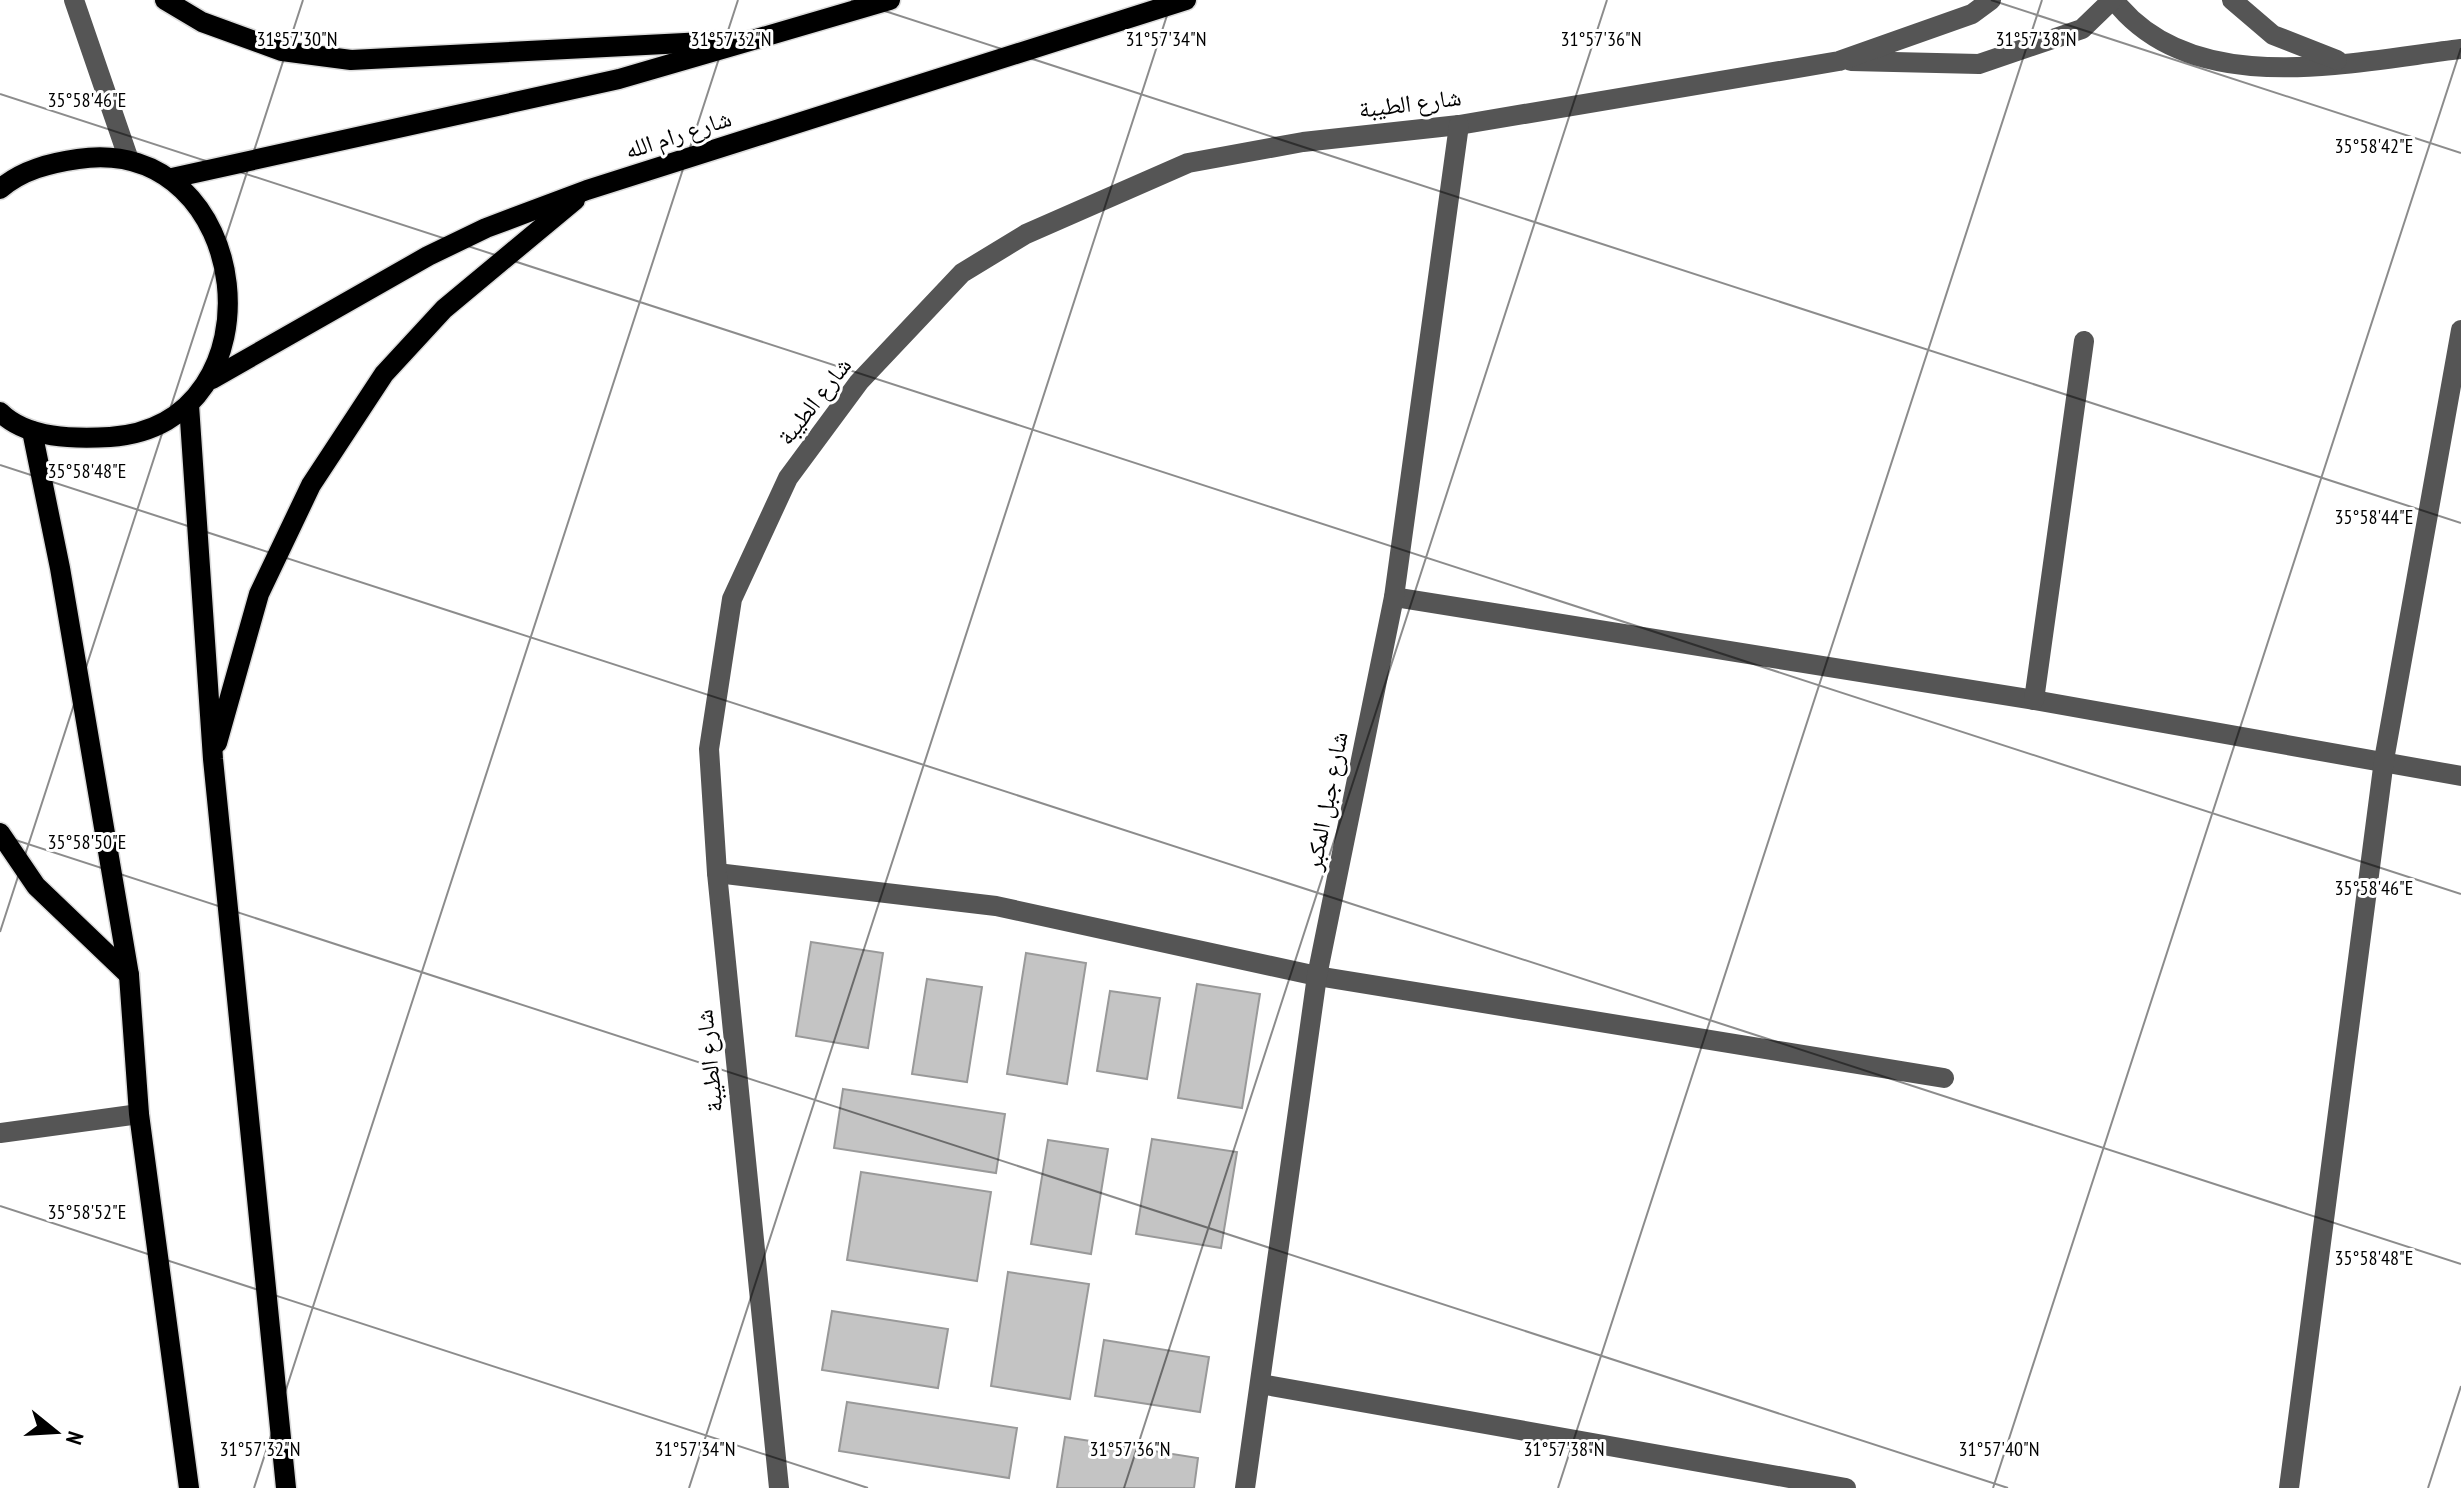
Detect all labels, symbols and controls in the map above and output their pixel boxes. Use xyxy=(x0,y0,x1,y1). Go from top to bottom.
text: 31°57'30"N xyxy=(257,26,337,52)
text: 31°57'32"N xyxy=(691,26,771,52)
text: 31°57'34"N xyxy=(1126,26,1206,52)
text: 31°57'36"N xyxy=(1561,26,1641,52)
text: 31°57'38"N xyxy=(1996,26,2076,52)
street label: شارع الطيبة xyxy=(1357,81,1463,125)
text: 35°58'46"E xyxy=(48,87,126,113)
street label: شارع رام الله xyxy=(621,102,735,167)
text: 35°58'42"E xyxy=(2335,133,2413,159)
street label: شارع الطيبة xyxy=(770,351,858,451)
text: 35°58'48"E xyxy=(48,458,126,484)
text: 35°58'44"E xyxy=(2335,504,2413,530)
street label: شارع جبل المكبر xyxy=(1297,729,1355,874)
text: 35°58'50"E xyxy=(48,829,126,855)
text: 35°58'46"E xyxy=(2335,875,2413,901)
street label: شارع الطيبة xyxy=(688,1008,730,1114)
text: 35°58'52"E xyxy=(48,1199,126,1225)
text: 35°58'48"E xyxy=(2335,1245,2413,1271)
north arrow xyxy=(16,1392,96,1472)
text: N xyxy=(60,1428,90,1448)
text: 31°57'32"N xyxy=(220,1436,300,1462)
text: 31°57'34"N xyxy=(655,1436,735,1462)
text: 31°57'36"N xyxy=(1090,1436,1170,1462)
text: 31°57'38"N xyxy=(1524,1436,1604,1462)
text: 31°57'40"N xyxy=(1959,1436,2039,1462)

